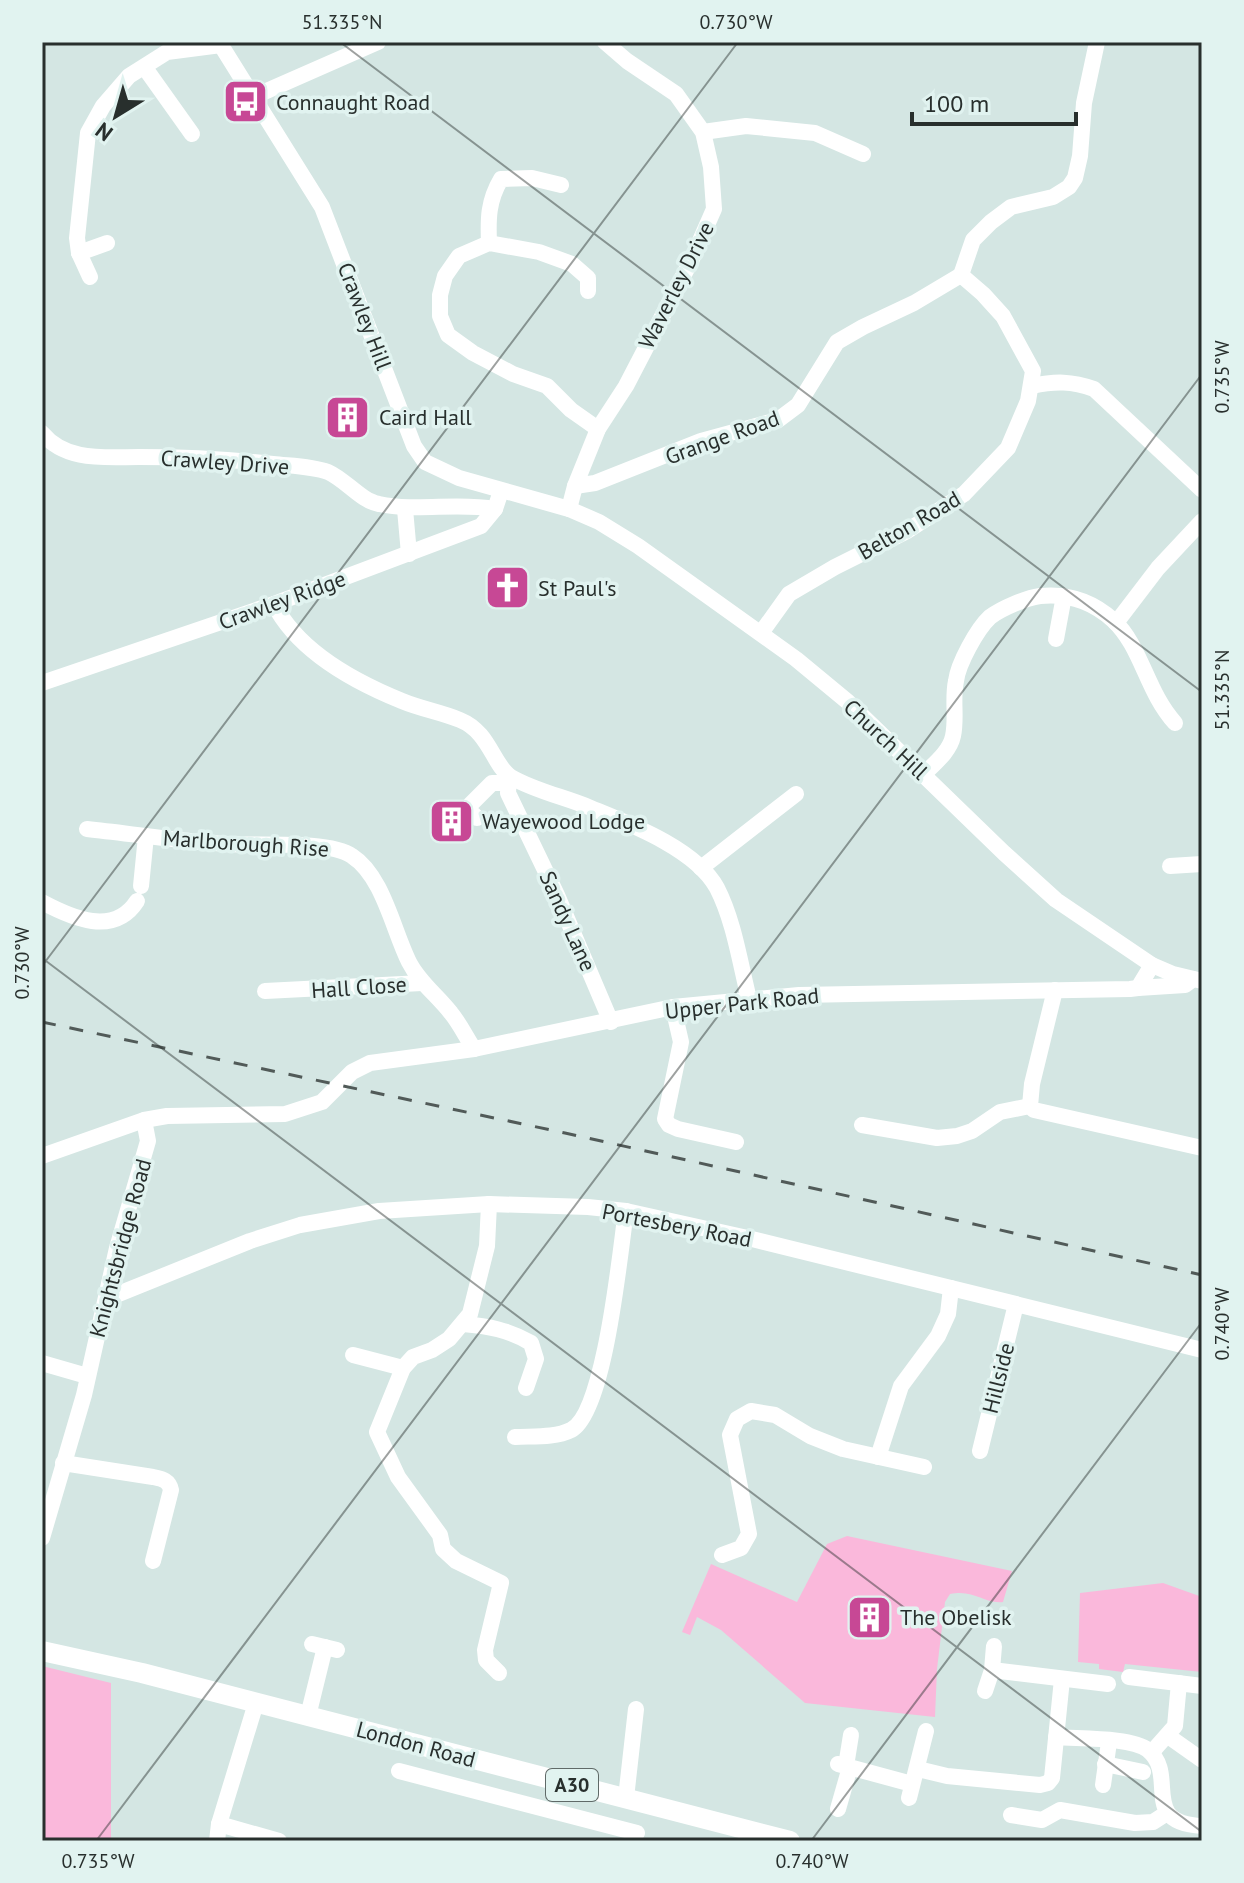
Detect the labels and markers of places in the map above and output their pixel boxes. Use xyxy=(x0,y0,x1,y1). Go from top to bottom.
bus stop icon: Connaught Road xyxy=(221,78,269,126)
place label: Connaught Road xyxy=(276,88,430,116)
building icon: Caird Hall xyxy=(324,393,372,441)
place label: Caird Hall xyxy=(379,403,472,431)
church icon: St Paul's xyxy=(483,564,531,612)
place label: St Paul's xyxy=(538,574,616,602)
building icon: Wayewood Lodge xyxy=(427,797,475,845)
place label: Wayewood Lodge xyxy=(482,807,645,835)
building icon: The Obelisk xyxy=(845,1593,893,1641)
place label: The Obelisk xyxy=(900,1603,1012,1631)

